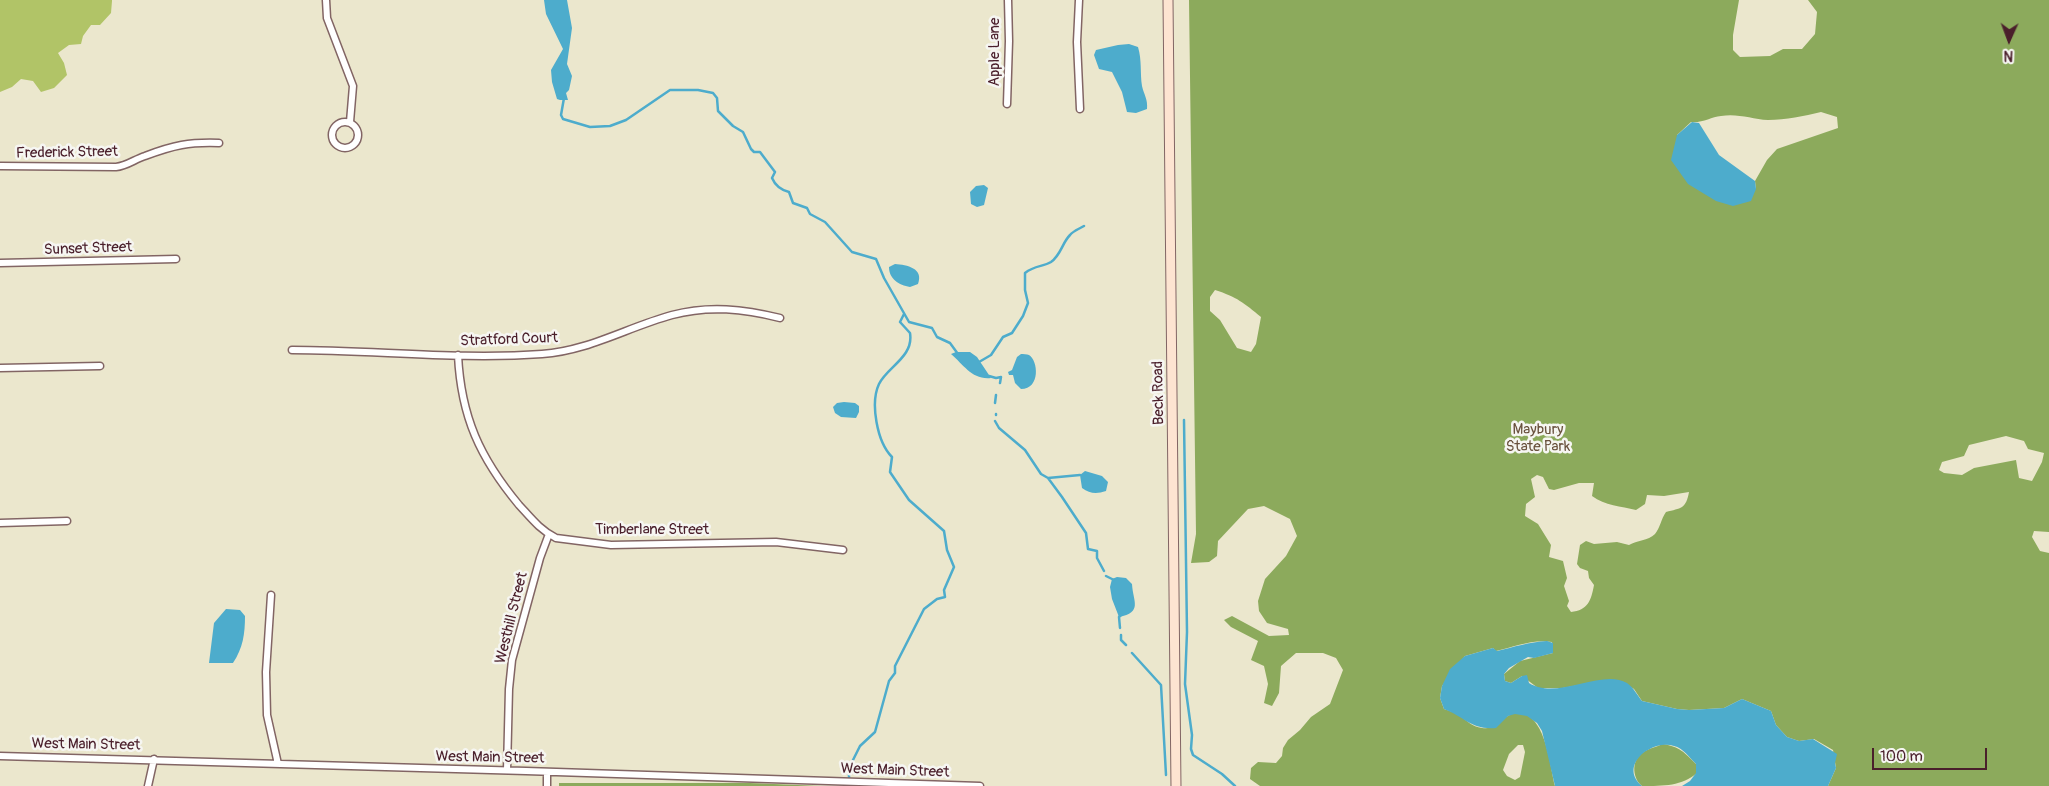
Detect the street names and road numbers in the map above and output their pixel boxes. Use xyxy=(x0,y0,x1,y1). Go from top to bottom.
street label: Apple Lane xyxy=(986,18,1004,86)
street label: Frederick Street xyxy=(16,143,118,163)
street label: Sunset Street xyxy=(43,238,133,260)
street label: Stratford Court xyxy=(460,329,558,351)
street label: Beck Road xyxy=(1149,361,1169,425)
street label: Timberlane Street xyxy=(595,521,709,539)
street label: Westhill Street xyxy=(492,570,532,666)
street label: West Main Street xyxy=(31,735,141,755)
street label: West Main Street xyxy=(435,748,545,768)
street label: West Main Street xyxy=(840,760,950,782)

